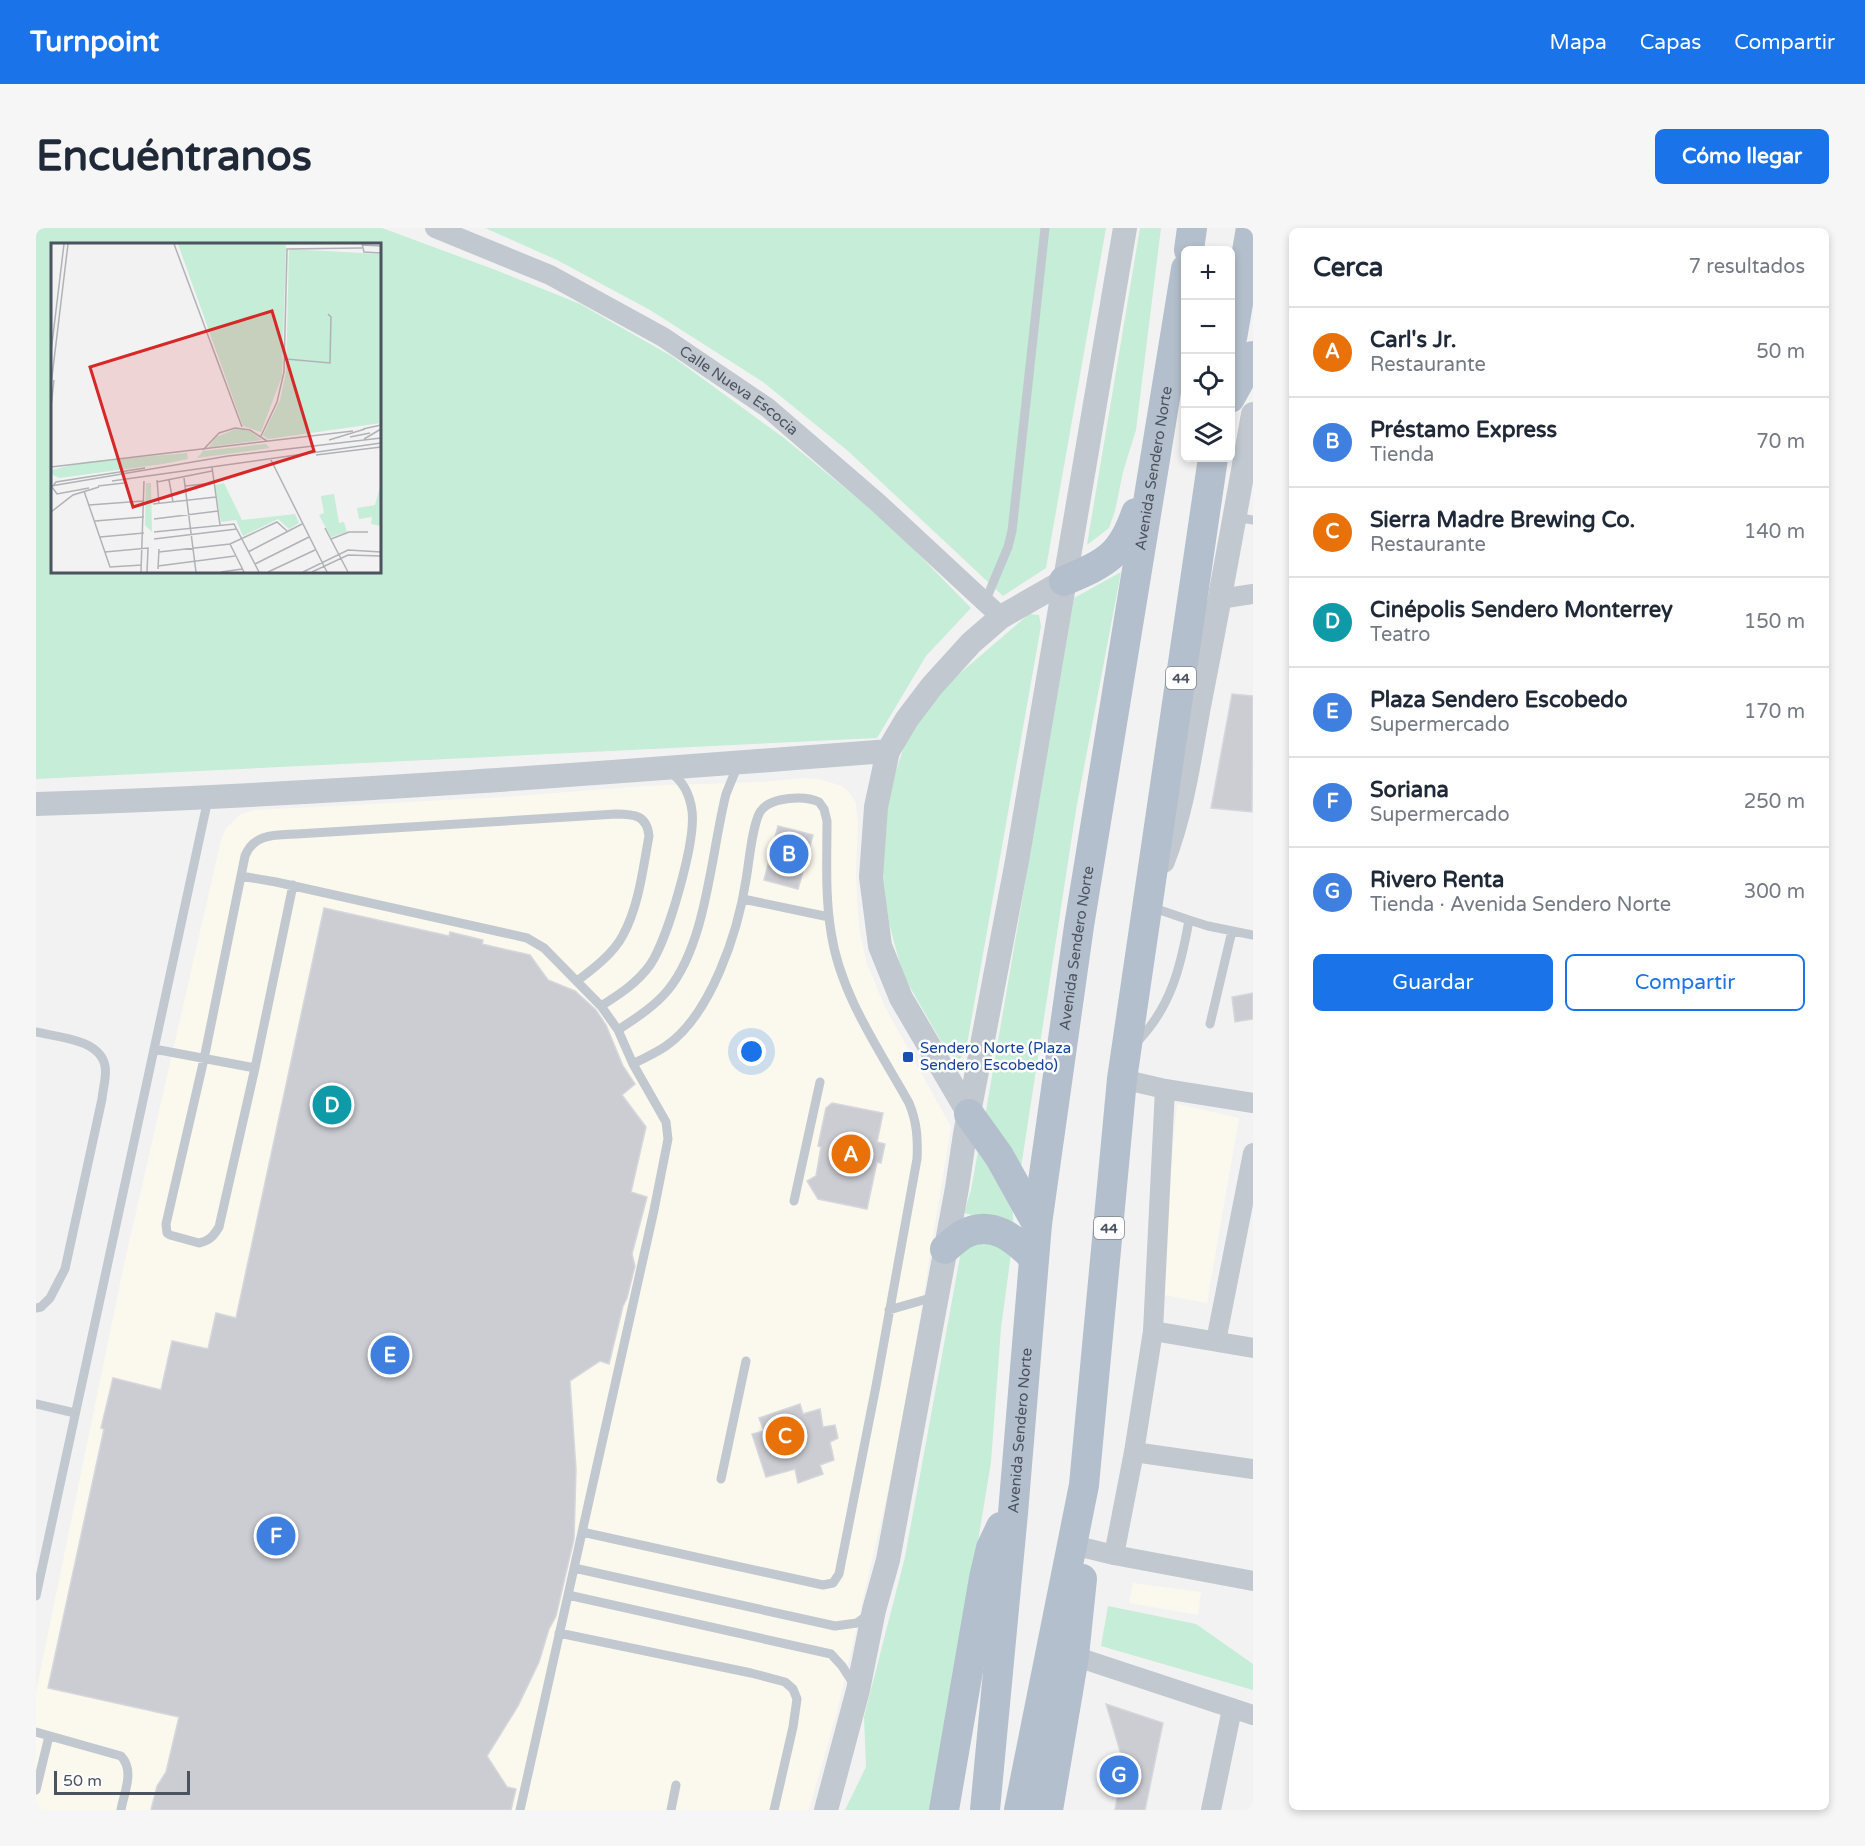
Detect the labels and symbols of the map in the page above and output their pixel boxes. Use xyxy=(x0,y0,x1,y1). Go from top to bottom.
inset map xyxy=(51,243,381,573)
street label: Calle Nueva Escocia xyxy=(676,342,802,439)
street label: Avenida Sendero Norte xyxy=(1131,385,1176,552)
road number: 44 xyxy=(1166,667,1196,689)
pin: B xyxy=(770,832,808,876)
street label: Avenida Sendero Norte xyxy=(1055,865,1098,1031)
your location xyxy=(737,1037,766,1066)
place label: Sendero Norte (Plaza Sendero Escobedo) xyxy=(920,1039,1071,1074)
marker: Sendero Norte (Plaza Sendero Escobedo) xyxy=(901,1050,915,1064)
pin: D xyxy=(312,1082,352,1128)
pin: A xyxy=(832,1132,870,1176)
road number: 44 xyxy=(1094,1217,1124,1239)
pin: E xyxy=(370,1332,410,1378)
street label: Avenida Sendero Norte xyxy=(1004,1347,1036,1514)
pin: C xyxy=(766,1414,804,1458)
pin: F xyxy=(256,1514,296,1558)
pin: G xyxy=(1100,1752,1138,1798)
scale bar xyxy=(54,1768,190,1796)

